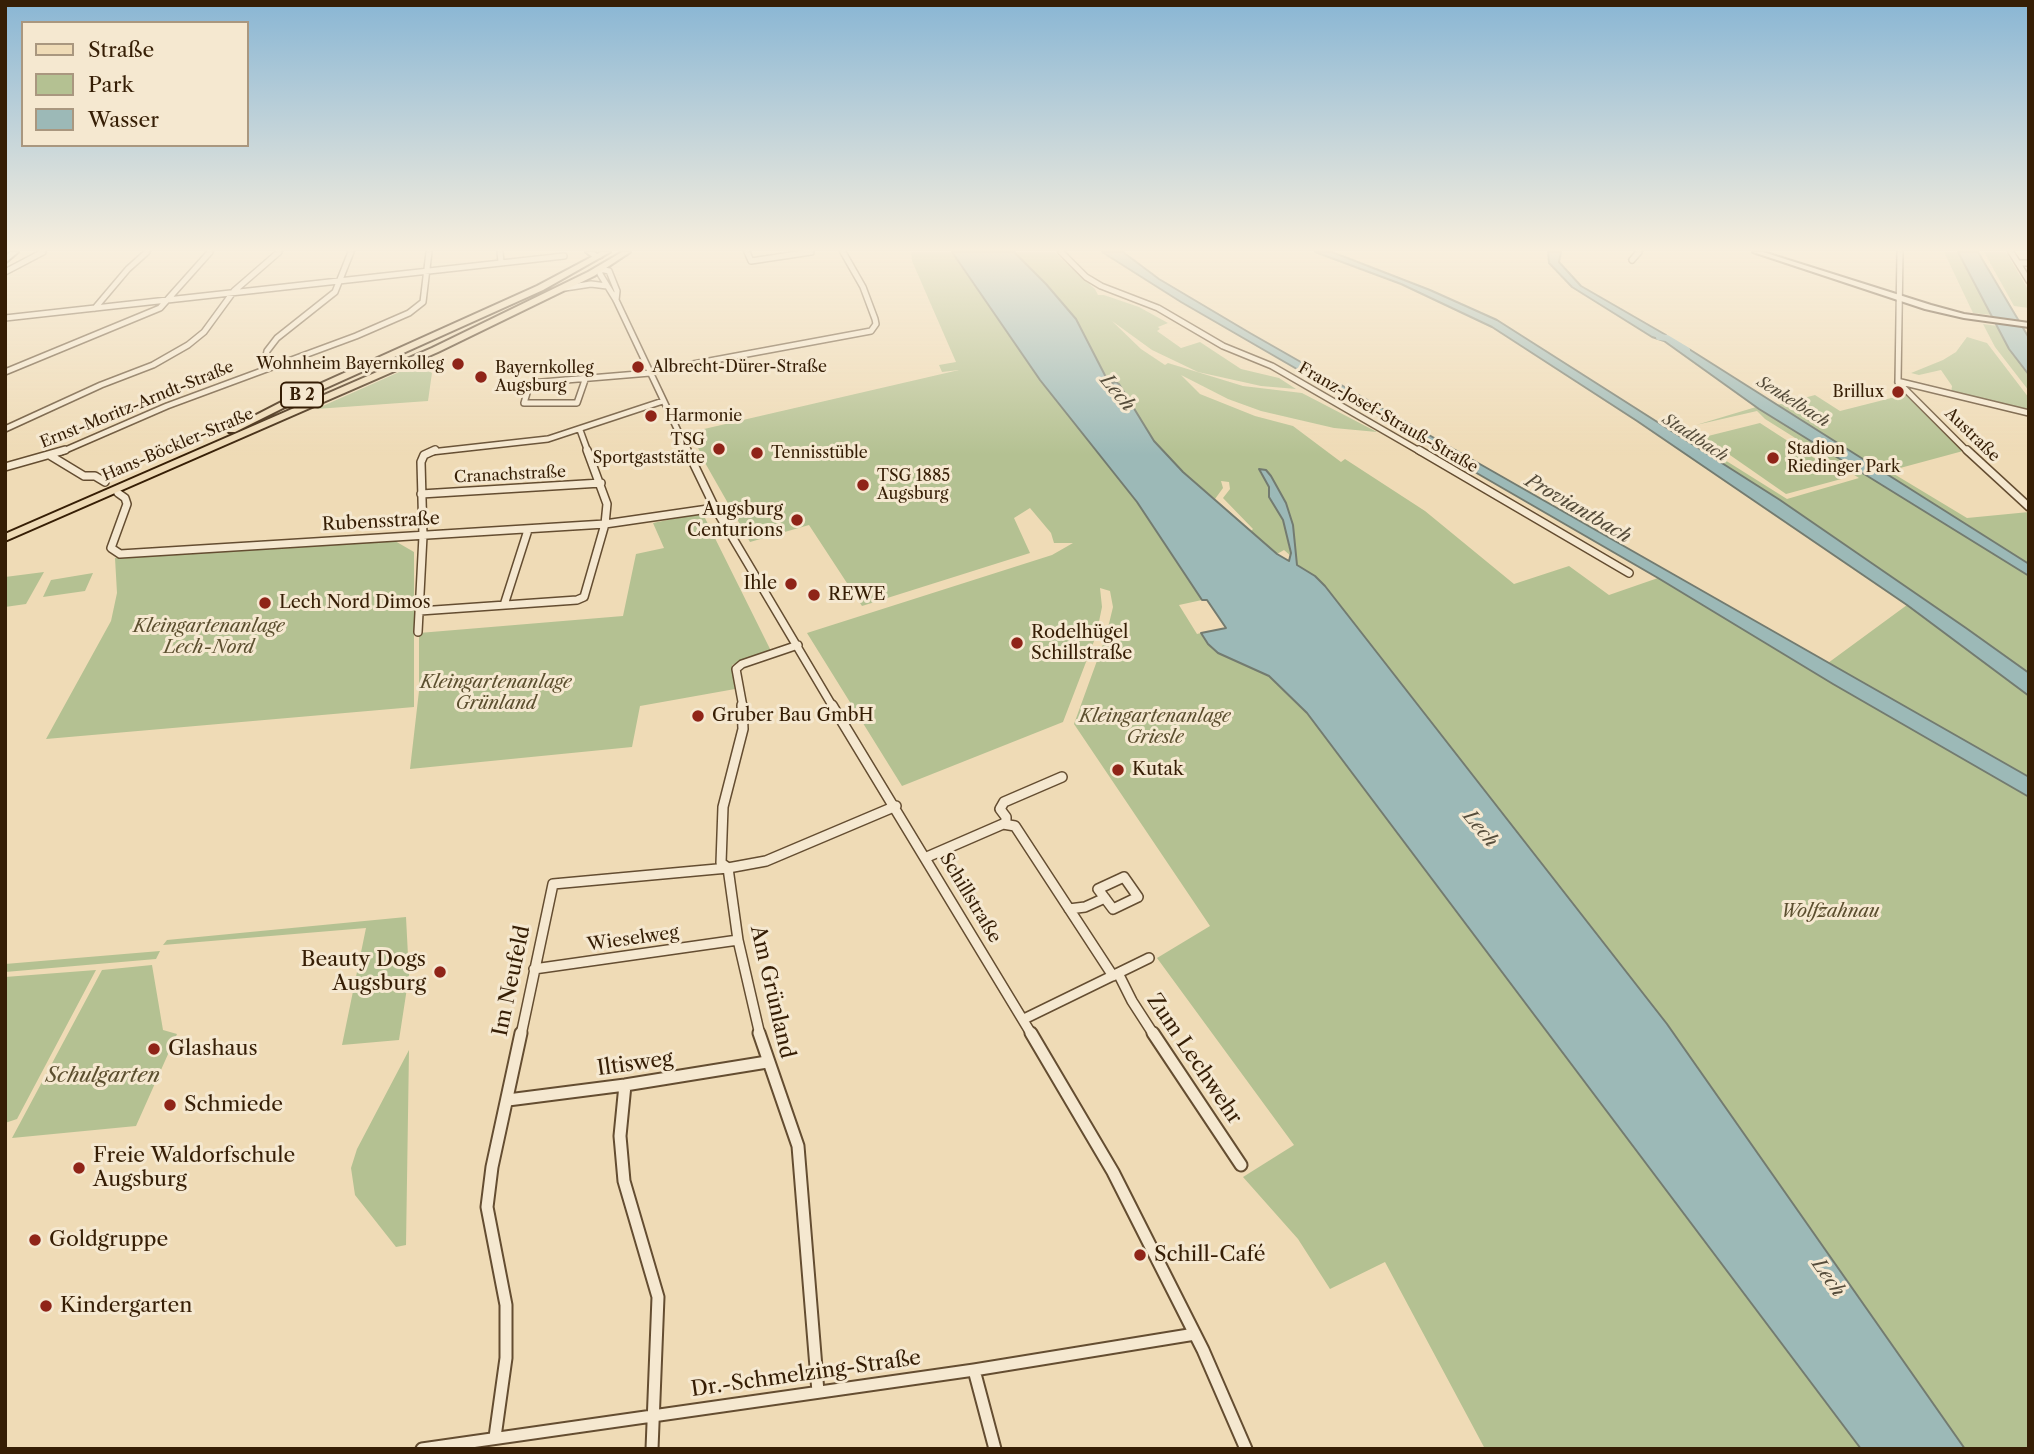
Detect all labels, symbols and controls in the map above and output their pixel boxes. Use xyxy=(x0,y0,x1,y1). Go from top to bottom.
legend xyxy=(21,21,248,147)
text: Straße xyxy=(88,37,154,62)
text: Park xyxy=(88,72,134,97)
text: Wasser xyxy=(88,107,159,132)
place label: Wohnheim Bayernkolleg xyxy=(256,354,444,374)
marker: Wohnheim Bayernkolleg xyxy=(450,356,466,372)
street label: Ernst-Moritz-Arndt-Straße xyxy=(37,357,237,453)
place label: Albrecht-Dürer-Straße xyxy=(652,357,827,377)
place label: Bayernkolleg Augsburg xyxy=(495,358,594,396)
marker: Albrecht-Dürer-Straße xyxy=(630,359,646,375)
street label: Franz-Josef-Strauß-Straße xyxy=(1295,359,1481,477)
marker: Bayernkolleg Augsburg xyxy=(473,369,489,385)
water label: Lech xyxy=(1095,370,1139,416)
water label: Senkelbach xyxy=(1753,372,1833,432)
road number: B 2 xyxy=(281,382,323,408)
place label: Brillux xyxy=(1833,382,1884,402)
marker: Brillux xyxy=(1890,384,1906,400)
street label: Hans-Böckler-Straße xyxy=(100,404,256,486)
street label: Austraße xyxy=(1940,404,2004,466)
place label: Harmonie xyxy=(665,406,742,426)
marker: Harmonie xyxy=(643,408,659,424)
water label: Stadtbach xyxy=(1659,410,1731,466)
place label: TSG Sportgaststätte xyxy=(593,430,705,468)
place label: Stadion Riedinger Park xyxy=(1787,439,1900,477)
marker: TSG Sportgaststätte xyxy=(711,441,727,457)
place label: Tennisstüble xyxy=(771,443,868,463)
marker: Tennisstüble xyxy=(749,445,765,461)
marker: Stadion Riedinger Park xyxy=(1765,450,1781,466)
street label: Cranachstraße xyxy=(454,462,566,488)
place label: TSG 1885 Augsburg xyxy=(877,466,950,504)
water label: Proviantbach xyxy=(1521,470,1635,548)
marker: TSG 1885 Augsburg xyxy=(855,477,871,493)
place label: Augsburg Centurions xyxy=(687,499,783,542)
street label: Rubensstraße xyxy=(322,508,440,536)
marker: Augsburg Centurions xyxy=(789,512,805,528)
place label: Ihle xyxy=(744,573,777,595)
marker: Ihle xyxy=(783,576,799,592)
place label: REWE xyxy=(828,584,886,606)
marker: REWE xyxy=(806,587,822,603)
place label: Lech Nord Dimos xyxy=(279,592,431,614)
marker: Lech Nord Dimos xyxy=(257,595,273,611)
park label: Kleingartenanlage Lech-Nord xyxy=(133,616,285,658)
place label: Rodelhügel Schillstraße xyxy=(1031,622,1132,664)
marker: Rodelhügel Schillstraße xyxy=(1009,635,1025,651)
park label: Kleingartenanlage Grünland xyxy=(420,672,572,714)
place label: Gruber Bau GmbH xyxy=(712,705,874,727)
park label: Kleingartenanlage Griesle xyxy=(1079,706,1231,748)
marker: Gruber Bau GmbH xyxy=(690,708,706,724)
place label: Kutak xyxy=(1132,759,1183,781)
marker: Kutak xyxy=(1110,762,1126,778)
water label: Lech xyxy=(1458,806,1502,852)
street label: Schillstraße xyxy=(935,849,1005,947)
park label: Wolfzahnau xyxy=(1781,901,1879,923)
street label: Wieselweg xyxy=(586,922,680,956)
street label: Im Neufeld xyxy=(488,923,536,1039)
street label: Am Grünland xyxy=(744,923,800,1061)
place label: Beauty Dogs Augsburg xyxy=(301,947,426,997)
marker: Beauty Dogs Augsburg xyxy=(432,964,448,980)
street label: Zum Lechwehr xyxy=(1141,989,1247,1129)
place label: Glashaus xyxy=(168,1036,258,1062)
marker: Glashaus xyxy=(146,1041,162,1057)
street label: Iltisweg xyxy=(595,1046,675,1082)
park label: Schulgarten xyxy=(46,1063,160,1089)
place label: Schmiede xyxy=(184,1092,283,1118)
marker: Schmiede xyxy=(162,1097,178,1113)
place label: Freie Waldorfschule Augsburg xyxy=(93,1143,295,1193)
marker: Freie Waldorfschule Augsburg xyxy=(71,1160,87,1176)
place label: Goldgruppe xyxy=(49,1227,168,1253)
marker: Goldgruppe xyxy=(27,1232,43,1248)
place label: Schill-Café xyxy=(1154,1242,1265,1268)
marker: Schill-Café xyxy=(1132,1247,1148,1263)
water label: Lech xyxy=(1807,1254,1849,1302)
place label: Kindergarten xyxy=(60,1293,192,1319)
marker: Kindergarten xyxy=(38,1298,54,1314)
street label: Dr.-Schmelzing-Straße xyxy=(689,1345,923,1403)

